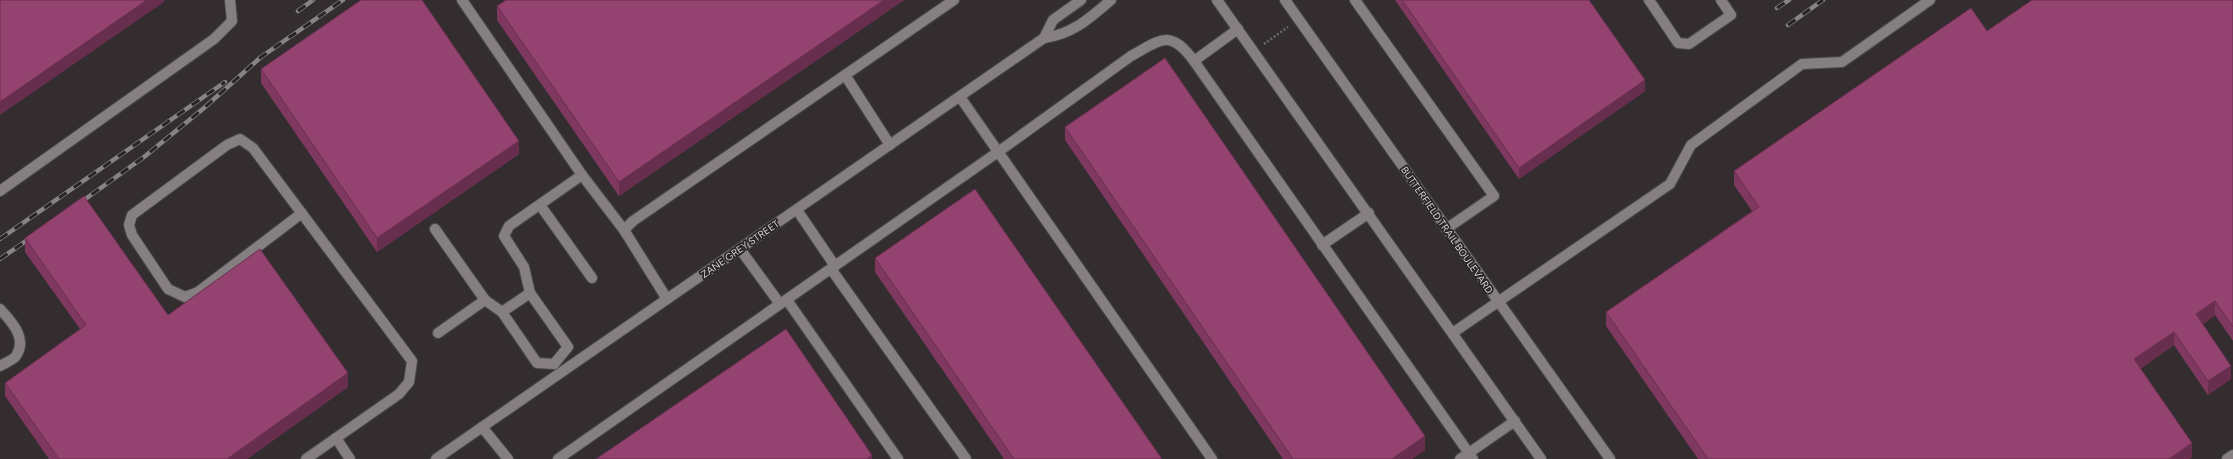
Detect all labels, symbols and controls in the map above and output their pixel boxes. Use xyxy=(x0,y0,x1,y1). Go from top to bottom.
street label: BUTTERFIELD TRAIL BOULEVARD xyxy=(1398,164,1496,296)
street label: ZANE GREY STREET xyxy=(698,217,782,281)

